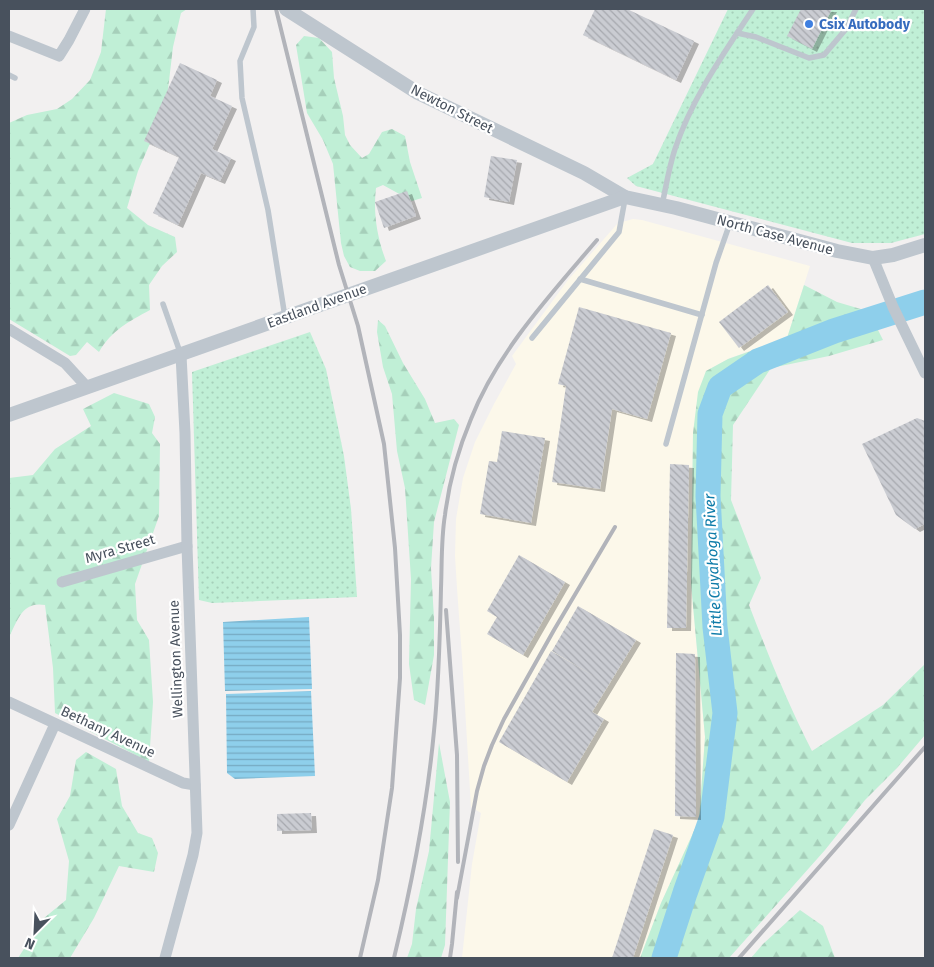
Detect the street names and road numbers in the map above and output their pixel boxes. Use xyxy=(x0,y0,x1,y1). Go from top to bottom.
street label: Newton Street xyxy=(408,81,497,137)
street label: North Case Avenue xyxy=(715,211,835,259)
street label: Eastland Avenue xyxy=(265,280,369,332)
street label: Myra Street xyxy=(83,531,158,567)
street label: Wellington Avenue xyxy=(165,600,187,718)
street label: Bethany Avenue xyxy=(58,703,158,761)

